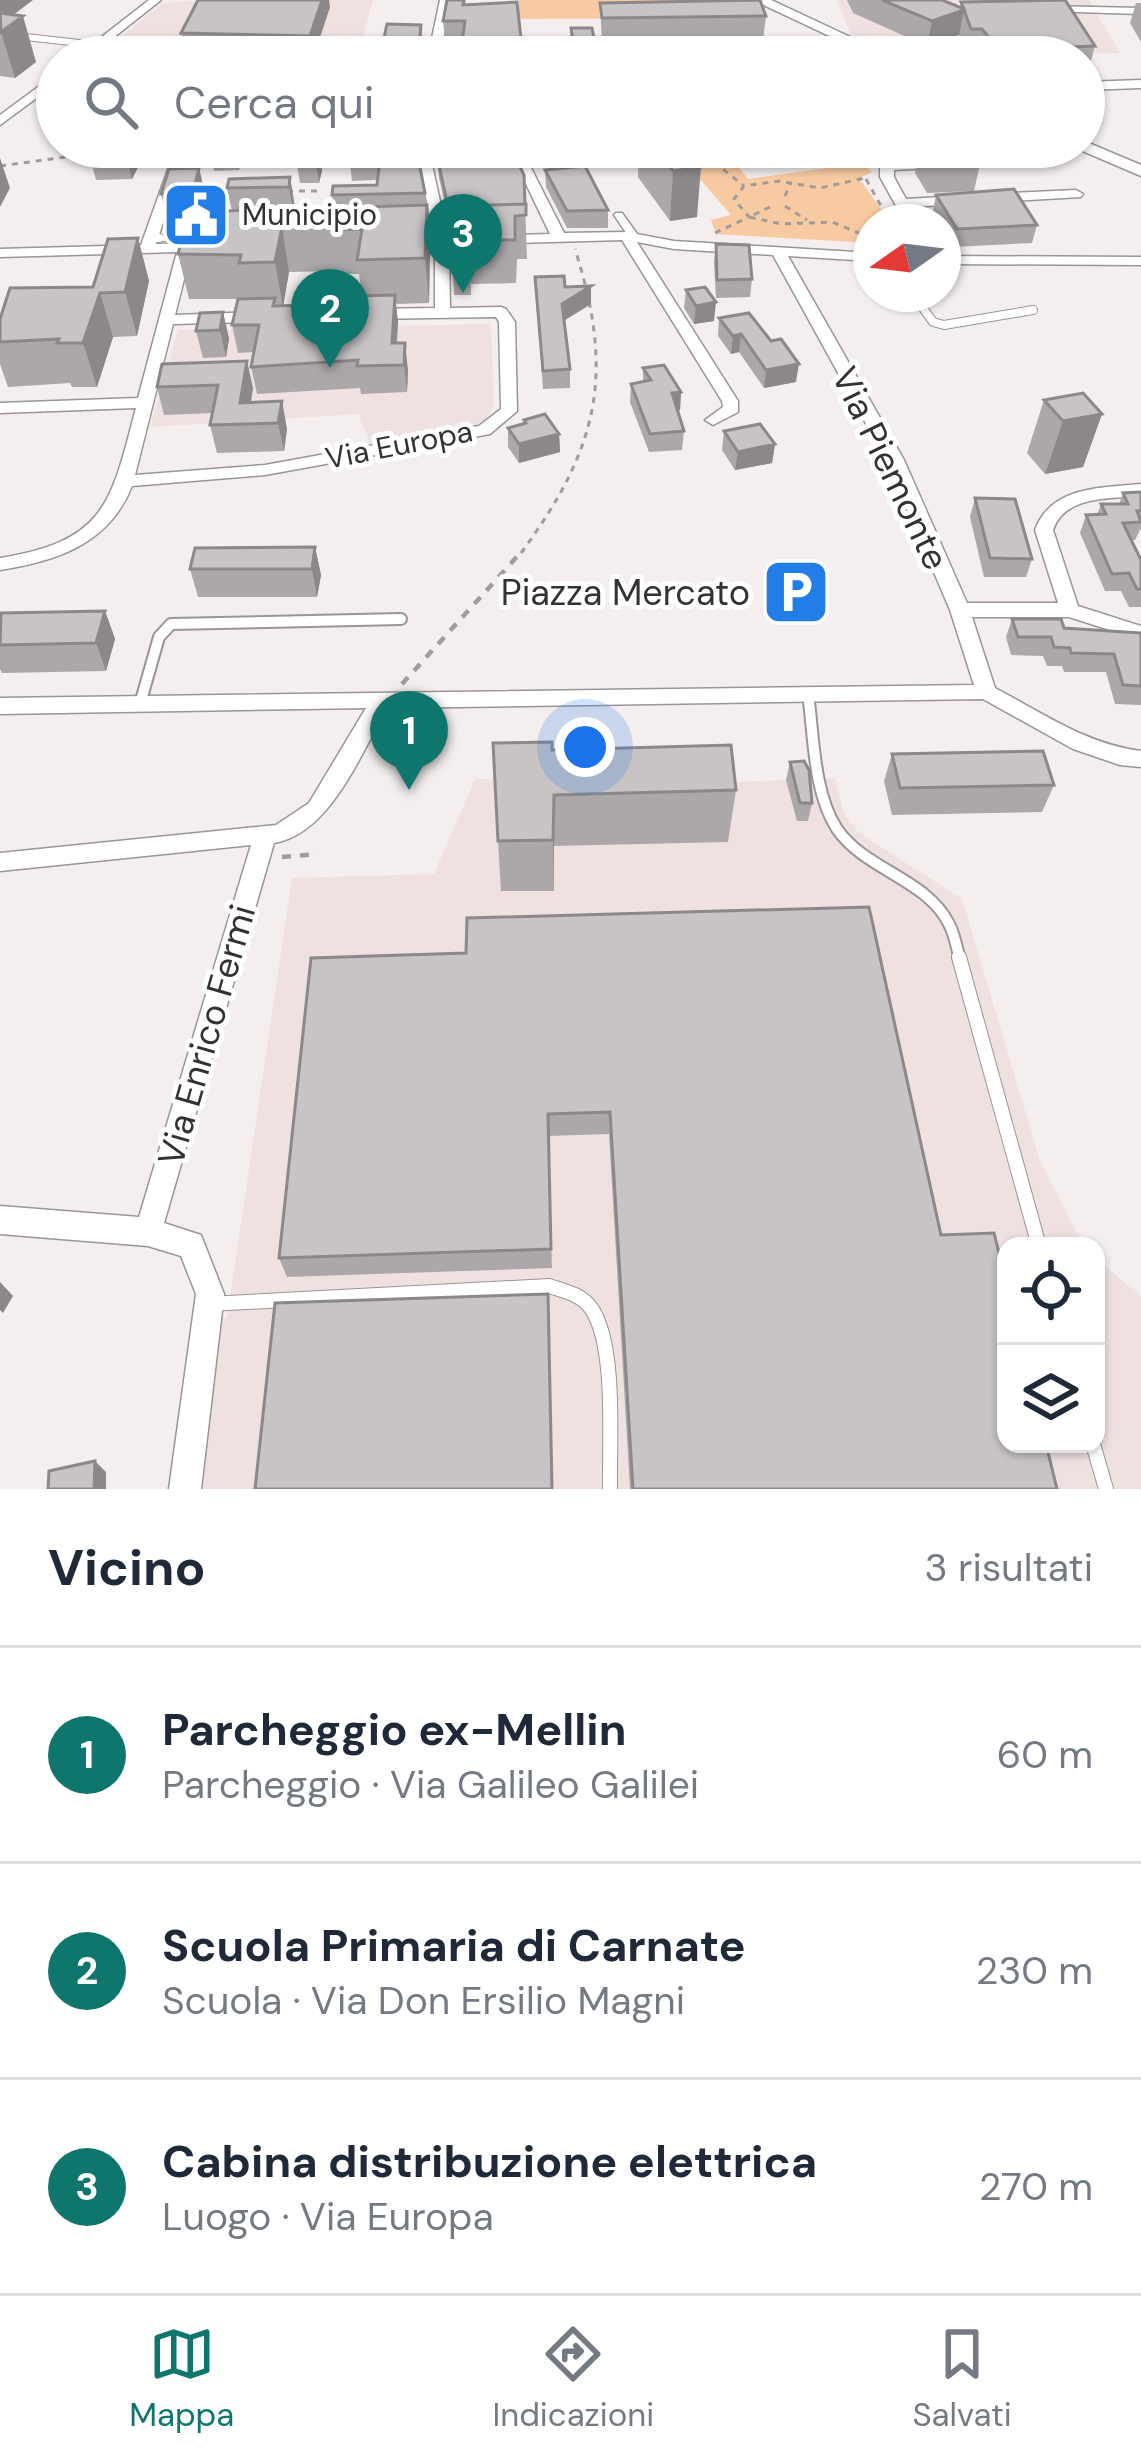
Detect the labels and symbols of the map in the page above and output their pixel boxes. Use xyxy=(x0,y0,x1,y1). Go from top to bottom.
public building icon: Municipio xyxy=(161,180,231,250)
pin: 3 xyxy=(424,194,502,293)
place label: Municipio xyxy=(242,195,377,234)
north arrow xyxy=(853,204,961,312)
pin: 2 xyxy=(291,269,369,368)
street label: Via Piemonte xyxy=(821,359,960,577)
street label: Via Europa xyxy=(322,411,476,478)
parking icon: Piazza Mercato xyxy=(761,557,831,627)
place label: Piazza Mercato xyxy=(501,569,750,616)
pin: 1 xyxy=(370,691,448,790)
your location xyxy=(555,717,615,777)
street label: Via Enrico Fermi xyxy=(147,899,266,1171)

